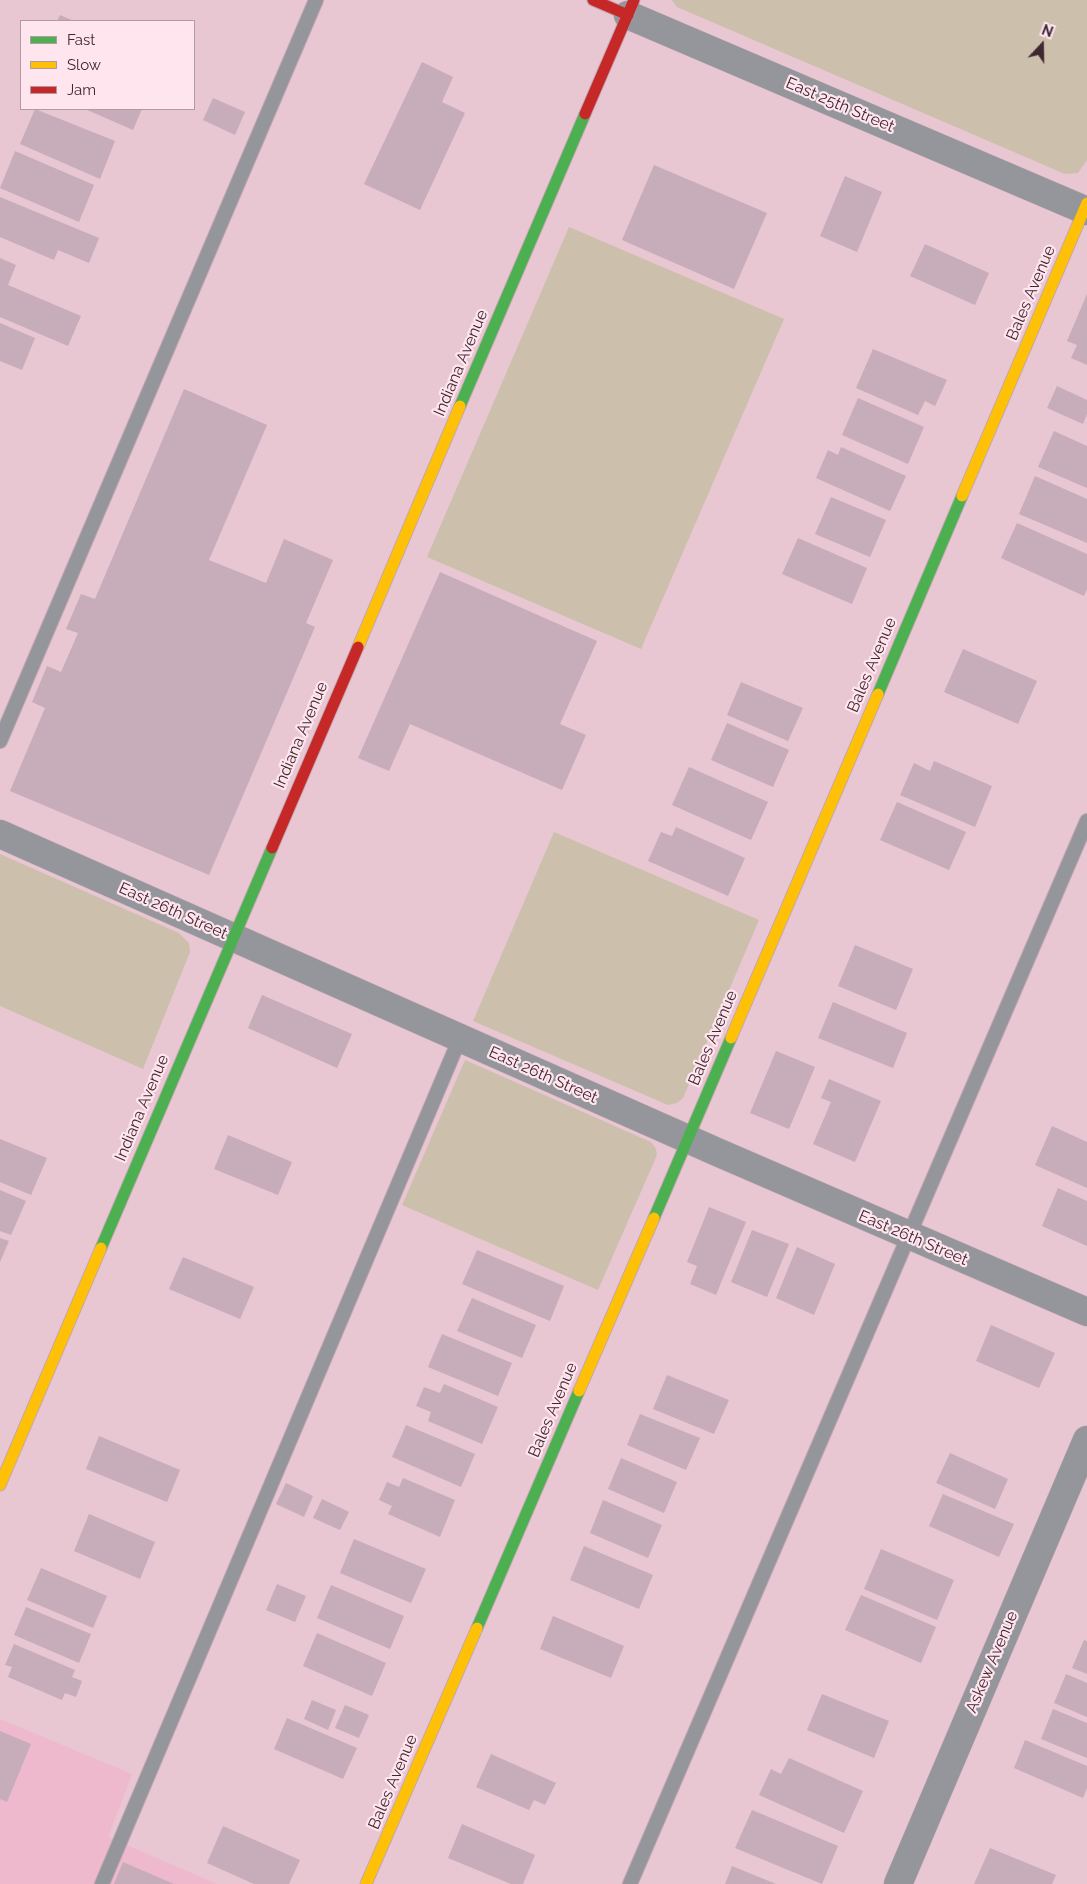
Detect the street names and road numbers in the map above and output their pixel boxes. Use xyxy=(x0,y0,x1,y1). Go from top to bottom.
street label: East 25th Street xyxy=(783,74,897,136)
street label: Bales Avenue xyxy=(1002,243,1060,343)
street label: Indiana Avenue xyxy=(430,307,492,419)
street label: Bales Avenue xyxy=(843,615,901,715)
street label: Indiana Avenue xyxy=(270,679,332,791)
street label: East 26th Street xyxy=(116,878,230,944)
street label: Bales Avenue xyxy=(684,988,742,1088)
street label: East 26th Street xyxy=(486,1042,600,1108)
street label: Indiana Avenue xyxy=(111,1052,173,1164)
street label: East 26th Street xyxy=(856,1206,970,1270)
street label: Bales Avenue xyxy=(524,1360,582,1460)
street label: Askew Avenue xyxy=(962,1608,1022,1716)
street label: Bales Avenue xyxy=(364,1732,422,1832)

